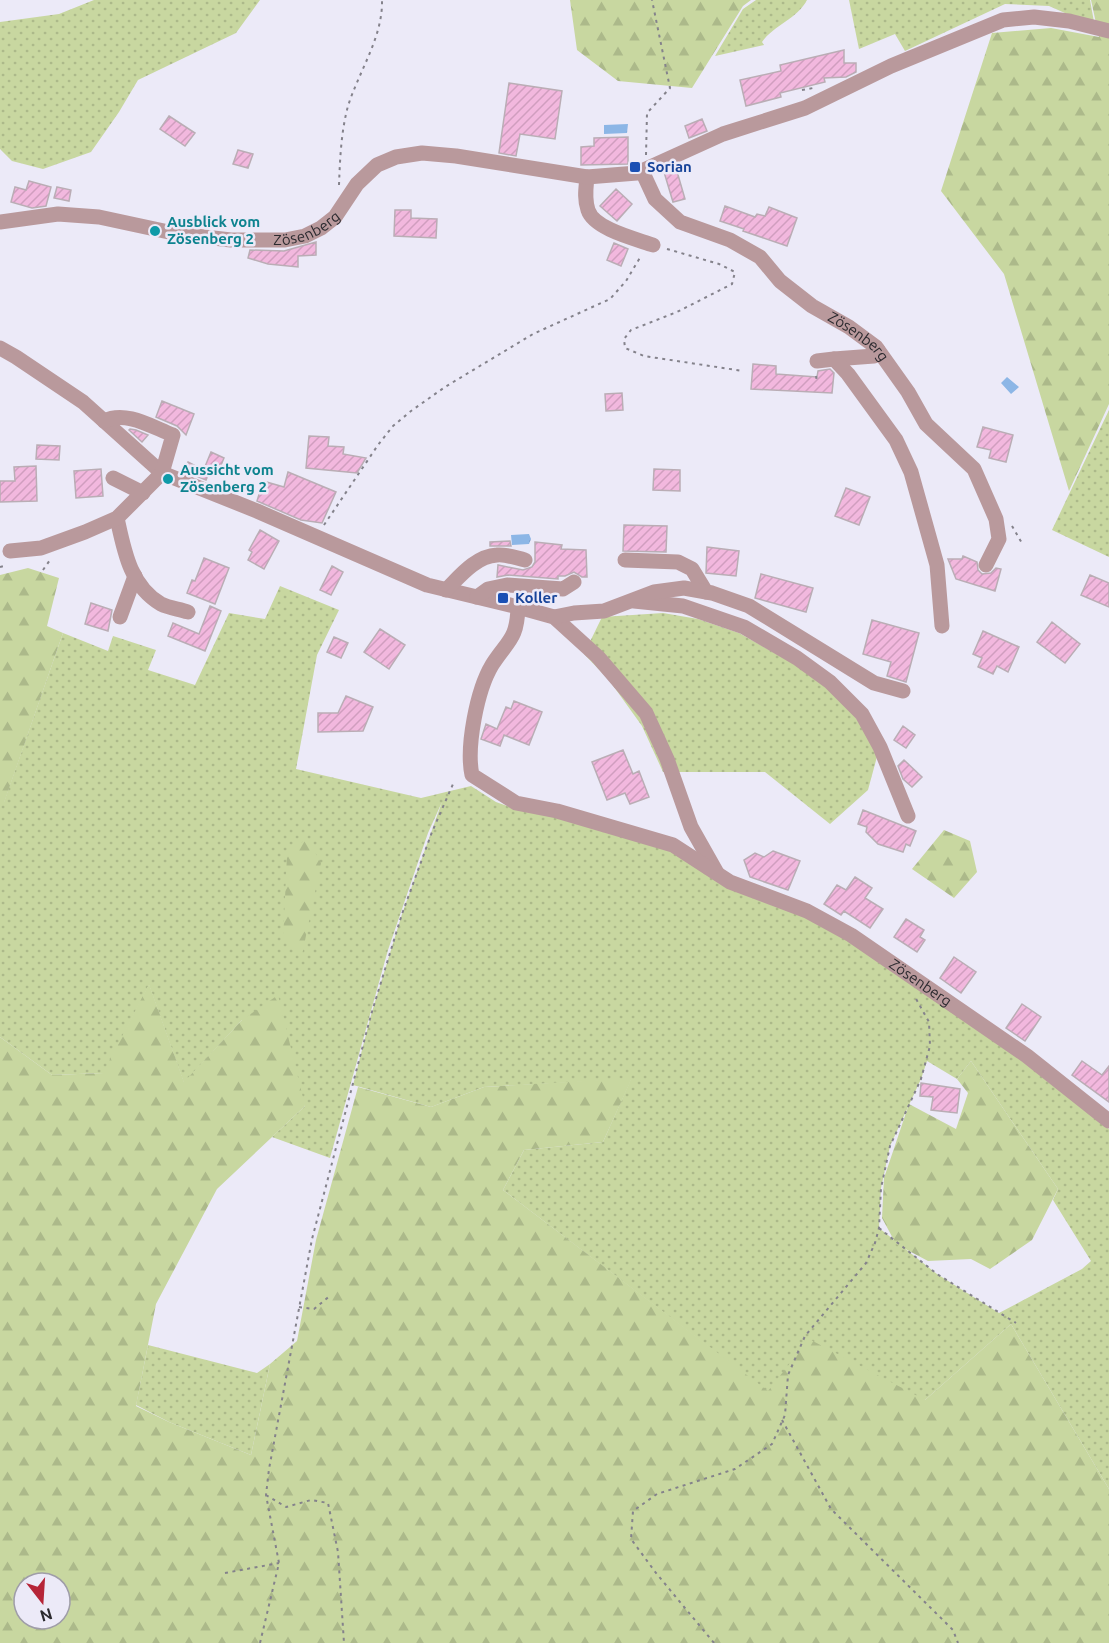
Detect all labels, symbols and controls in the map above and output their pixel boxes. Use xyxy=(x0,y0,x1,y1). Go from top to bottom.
place label: Sorian xyxy=(647,158,692,175)
marker: Sorian xyxy=(628,160,642,174)
street label: Zösenberg xyxy=(273,207,343,249)
place label: Ausblick vom Zösenberg 2 xyxy=(167,213,260,247)
marker: Ausblick vom Zösenberg 2 xyxy=(148,224,162,238)
street label: Zösenberg xyxy=(825,308,892,364)
place label: Aussicht vom Zösenberg 2 xyxy=(180,461,274,495)
marker: Aussicht vom Zösenberg 2 xyxy=(161,472,175,486)
place label: Koller xyxy=(515,589,558,606)
marker: Koller xyxy=(496,591,510,605)
street label: Zösenberg xyxy=(886,955,955,1010)
north arrow xyxy=(12,1571,72,1631)
text: N xyxy=(38,1605,55,1626)

